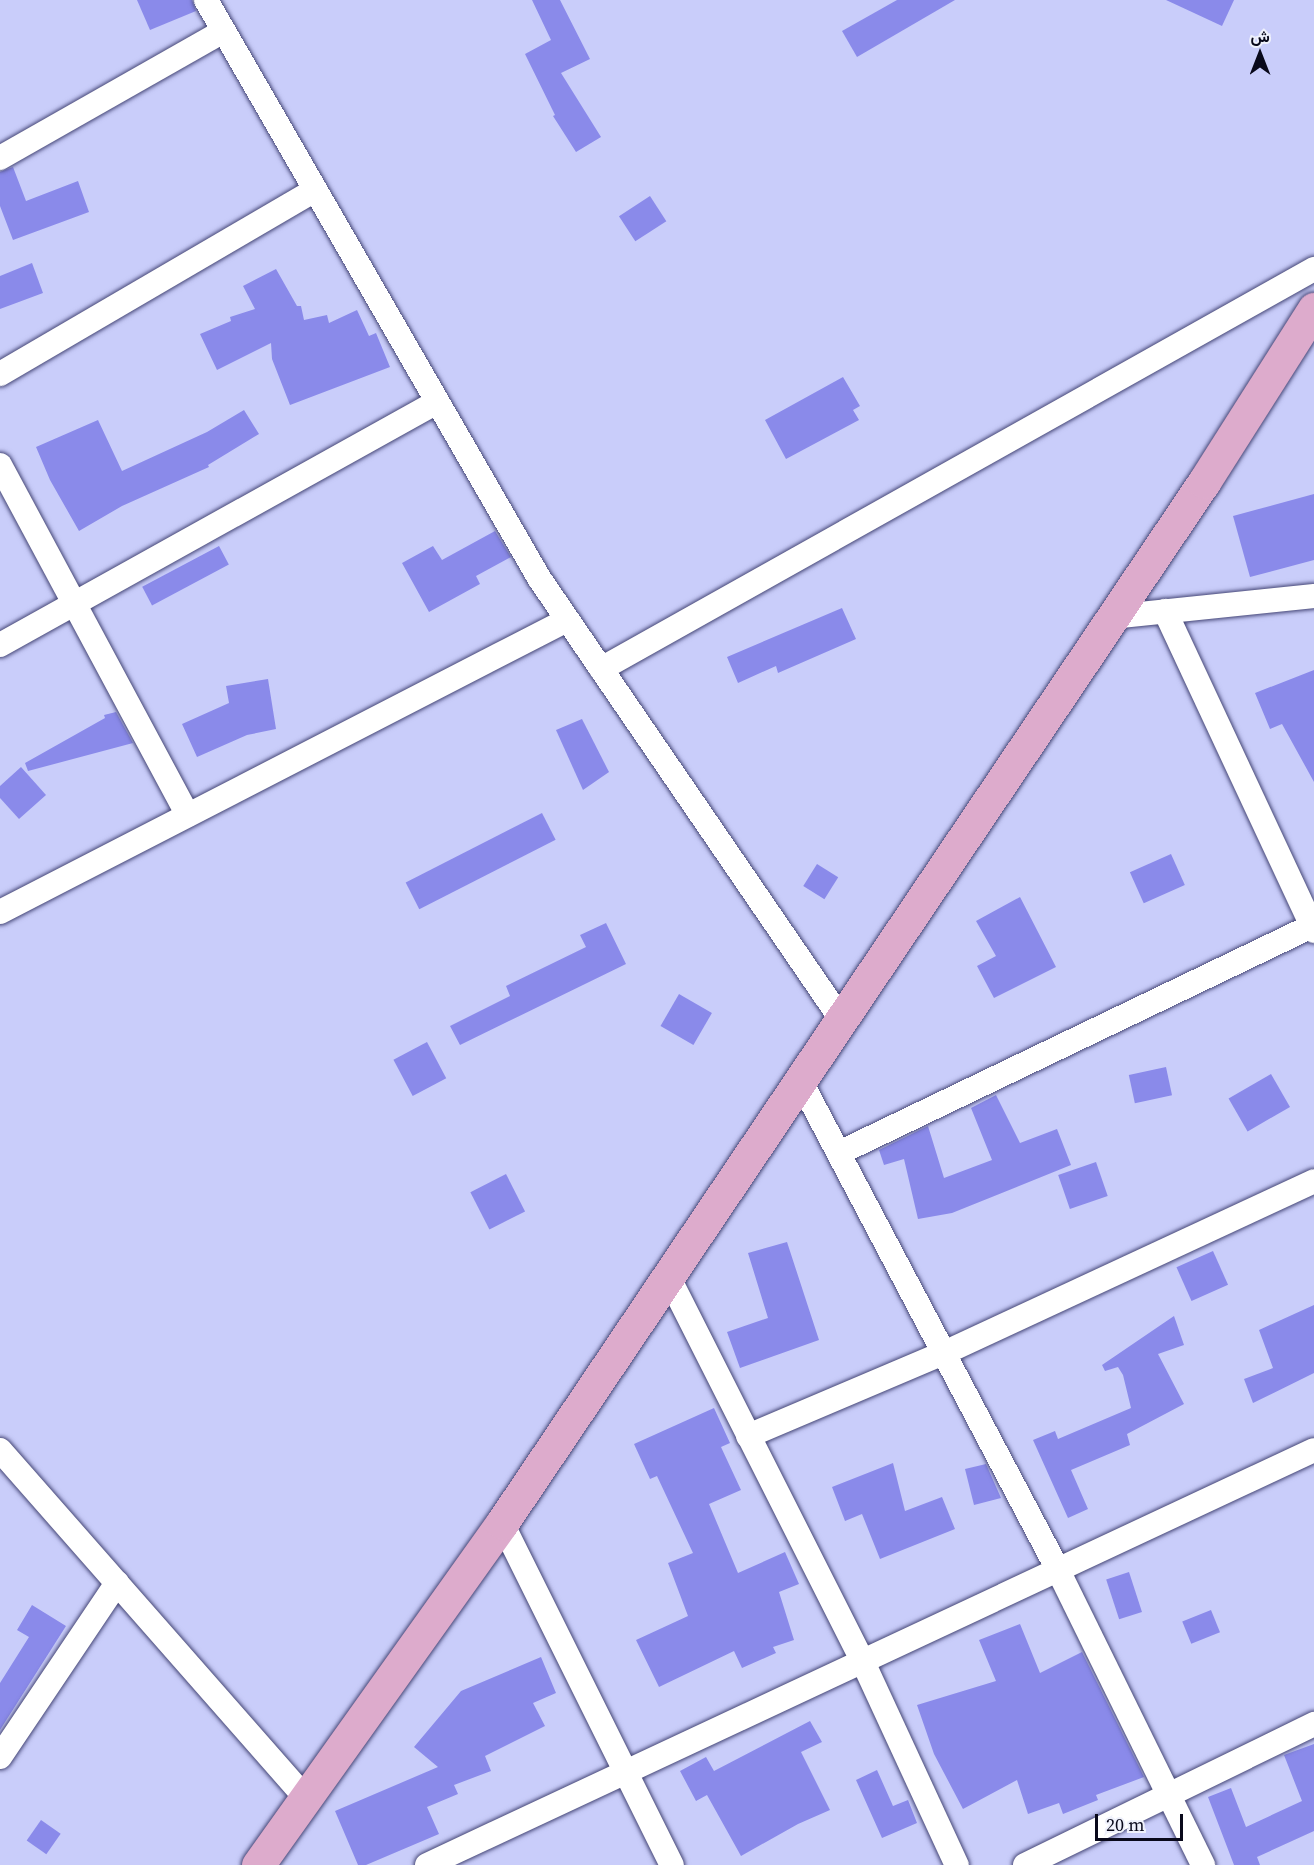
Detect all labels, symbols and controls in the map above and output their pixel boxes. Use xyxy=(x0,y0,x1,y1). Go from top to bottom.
north arrow xyxy=(1230,24,1290,84)
text: ش xyxy=(1250,25,1270,47)
scale bar xyxy=(1098,1802,1186,1840)
text: 20 m xyxy=(1106,1812,1144,1837)

